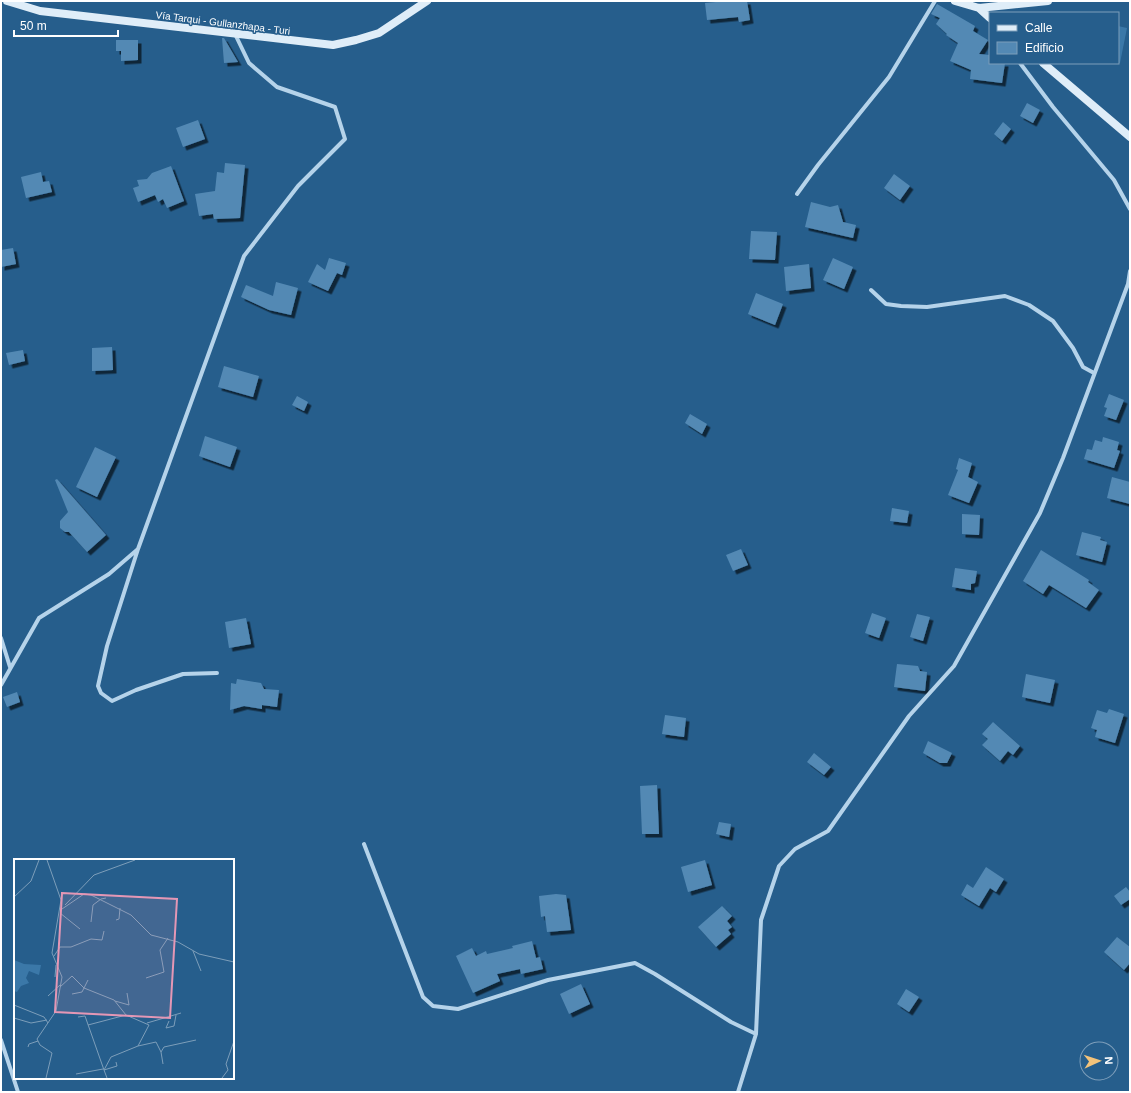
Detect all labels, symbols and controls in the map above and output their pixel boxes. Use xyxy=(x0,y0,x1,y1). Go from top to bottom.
street label: Vía Tarqui - Gullanzhapa - Turi xyxy=(155,9,291,37)
scale bar xyxy=(14,12,118,38)
legend xyxy=(989,12,1119,64)
text: 50 m xyxy=(20,19,47,33)
text: Calle xyxy=(1025,21,1053,35)
text: Edificio xyxy=(1025,41,1064,55)
inset map xyxy=(14,859,234,1079)
north arrow xyxy=(1079,1041,1119,1081)
text: N xyxy=(1103,1056,1115,1065)

